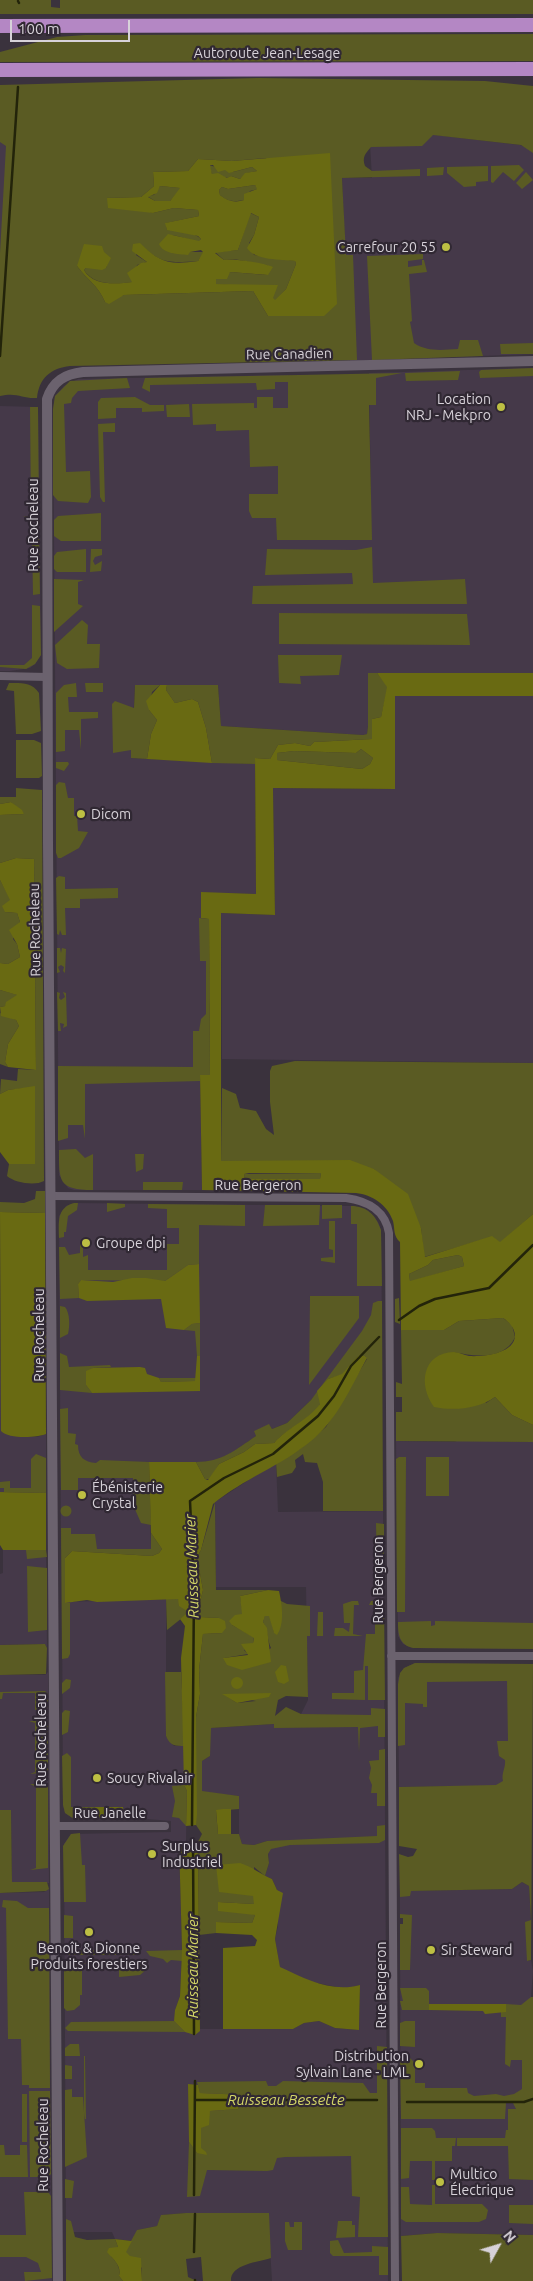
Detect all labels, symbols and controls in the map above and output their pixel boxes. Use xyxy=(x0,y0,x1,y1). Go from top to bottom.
scale bar xyxy=(12,10,132,42)
text: 100 m xyxy=(18,20,60,37)
street label: Autoroute Jean-Lesage xyxy=(194,45,340,61)
place label: Carrefour 20 55 xyxy=(337,239,436,255)
marker: Carrefour 20 55 xyxy=(440,241,452,253)
street label: Rue Canadien xyxy=(246,345,332,363)
place label: Location NRJ - Mekpro xyxy=(406,391,491,424)
marker: Location NRJ - Mekpro xyxy=(495,401,507,413)
street label: Rue Rocheleau xyxy=(25,478,41,572)
place label: Dicom xyxy=(91,806,131,822)
marker: Dicom xyxy=(75,808,87,820)
street label: Rue Rocheleau xyxy=(26,883,44,977)
street label: Rue Bergeron xyxy=(215,1177,301,1193)
place label: Groupe dpi xyxy=(96,1235,166,1251)
marker: Groupe dpi xyxy=(80,1237,92,1249)
street label: Rue Rocheleau xyxy=(31,1288,47,1382)
place label: Ébénisterie Crystal xyxy=(92,1479,163,1511)
marker: Ébénisterie Crystal xyxy=(76,1489,88,1501)
water label: Ruisseau Marier xyxy=(181,1514,203,1618)
street label: Rue Bergeron xyxy=(370,1537,386,1623)
street label: Rue Rocheleau xyxy=(33,1693,49,1787)
place label: Soucy Rivalair xyxy=(107,1770,193,1786)
marker: Soucy Rivalair xyxy=(91,1772,103,1784)
street label: Rue Janelle xyxy=(74,1805,146,1821)
place label: Surplus Industriel xyxy=(162,1838,221,1870)
marker: Surplus Industriel xyxy=(146,1848,158,1860)
water label: Ruisseau Marier xyxy=(184,1914,202,2018)
marker: Benoît & Dionne Produits forestiers xyxy=(83,1926,95,1938)
place label: Benoît & Dionne Produits forestiers xyxy=(31,1940,147,1972)
street label: Rue Bergeron xyxy=(373,1942,389,2028)
place label: Sir Steward xyxy=(441,1942,512,1958)
marker: Sir Steward xyxy=(425,1944,437,1956)
place label: Distribution Sylvain Lane - LML xyxy=(296,2048,409,2080)
marker: Distribution Sylvain Lane - LML xyxy=(413,2058,425,2070)
water label: Ruisseau Bessette xyxy=(228,2091,344,2109)
street label: Rue Rocheleau xyxy=(35,2098,51,2192)
place label: Multico Électrique xyxy=(450,2166,514,2198)
marker: Multico Électrique xyxy=(434,2176,446,2188)
north arrow xyxy=(473,2221,523,2271)
text: N xyxy=(500,2227,519,2246)

